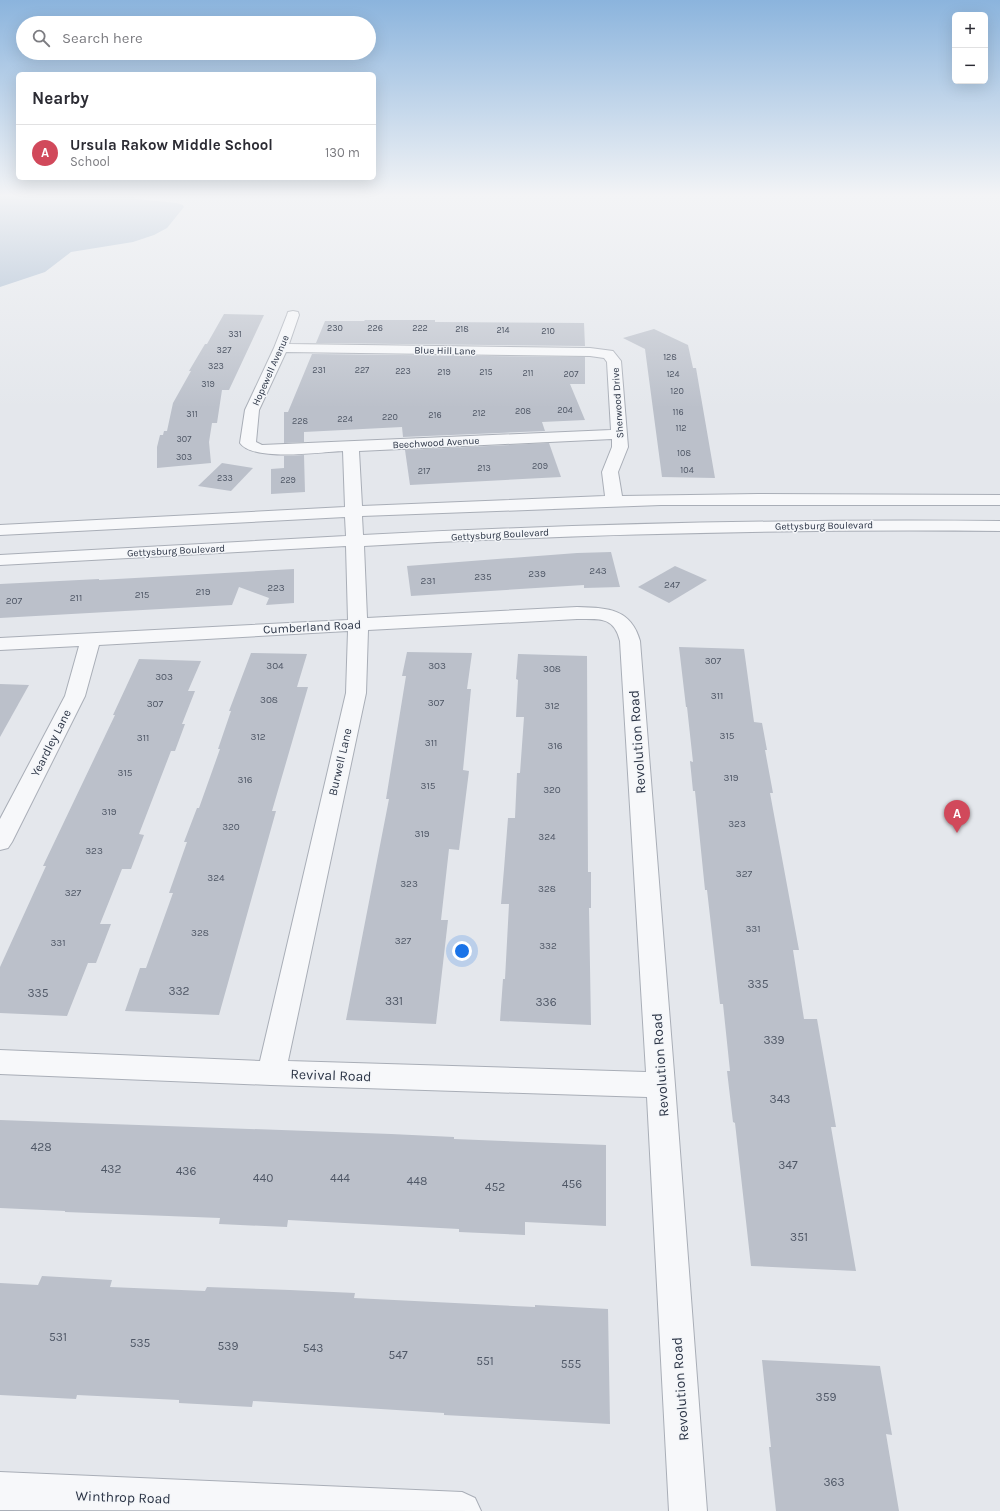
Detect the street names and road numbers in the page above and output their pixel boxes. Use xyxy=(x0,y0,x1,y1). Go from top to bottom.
street label: Hopewell Avenue xyxy=(250,333,292,408)
street label: Blue Hill Lane xyxy=(414,344,476,358)
street label: Sherwood Drive xyxy=(610,367,626,439)
street label: Beechwood Avenue xyxy=(392,435,480,451)
street label: Gettysburg Boulevard xyxy=(775,519,873,533)
street label: Gettysburg Boulevard xyxy=(451,526,549,544)
street label: Gettysburg Boulevard xyxy=(127,542,225,560)
street label: Cumberland Road xyxy=(263,617,361,637)
street label: Revolution Road xyxy=(625,690,650,794)
street label: Yeardley Lane xyxy=(28,707,74,779)
street label: Burwell Lane xyxy=(325,727,355,797)
street label: Revolution Road xyxy=(648,1013,673,1117)
street label: Revival Road xyxy=(290,1066,372,1085)
street label: Revolution Road xyxy=(668,1337,693,1441)
street label: Winthrop Road xyxy=(75,1487,171,1508)

